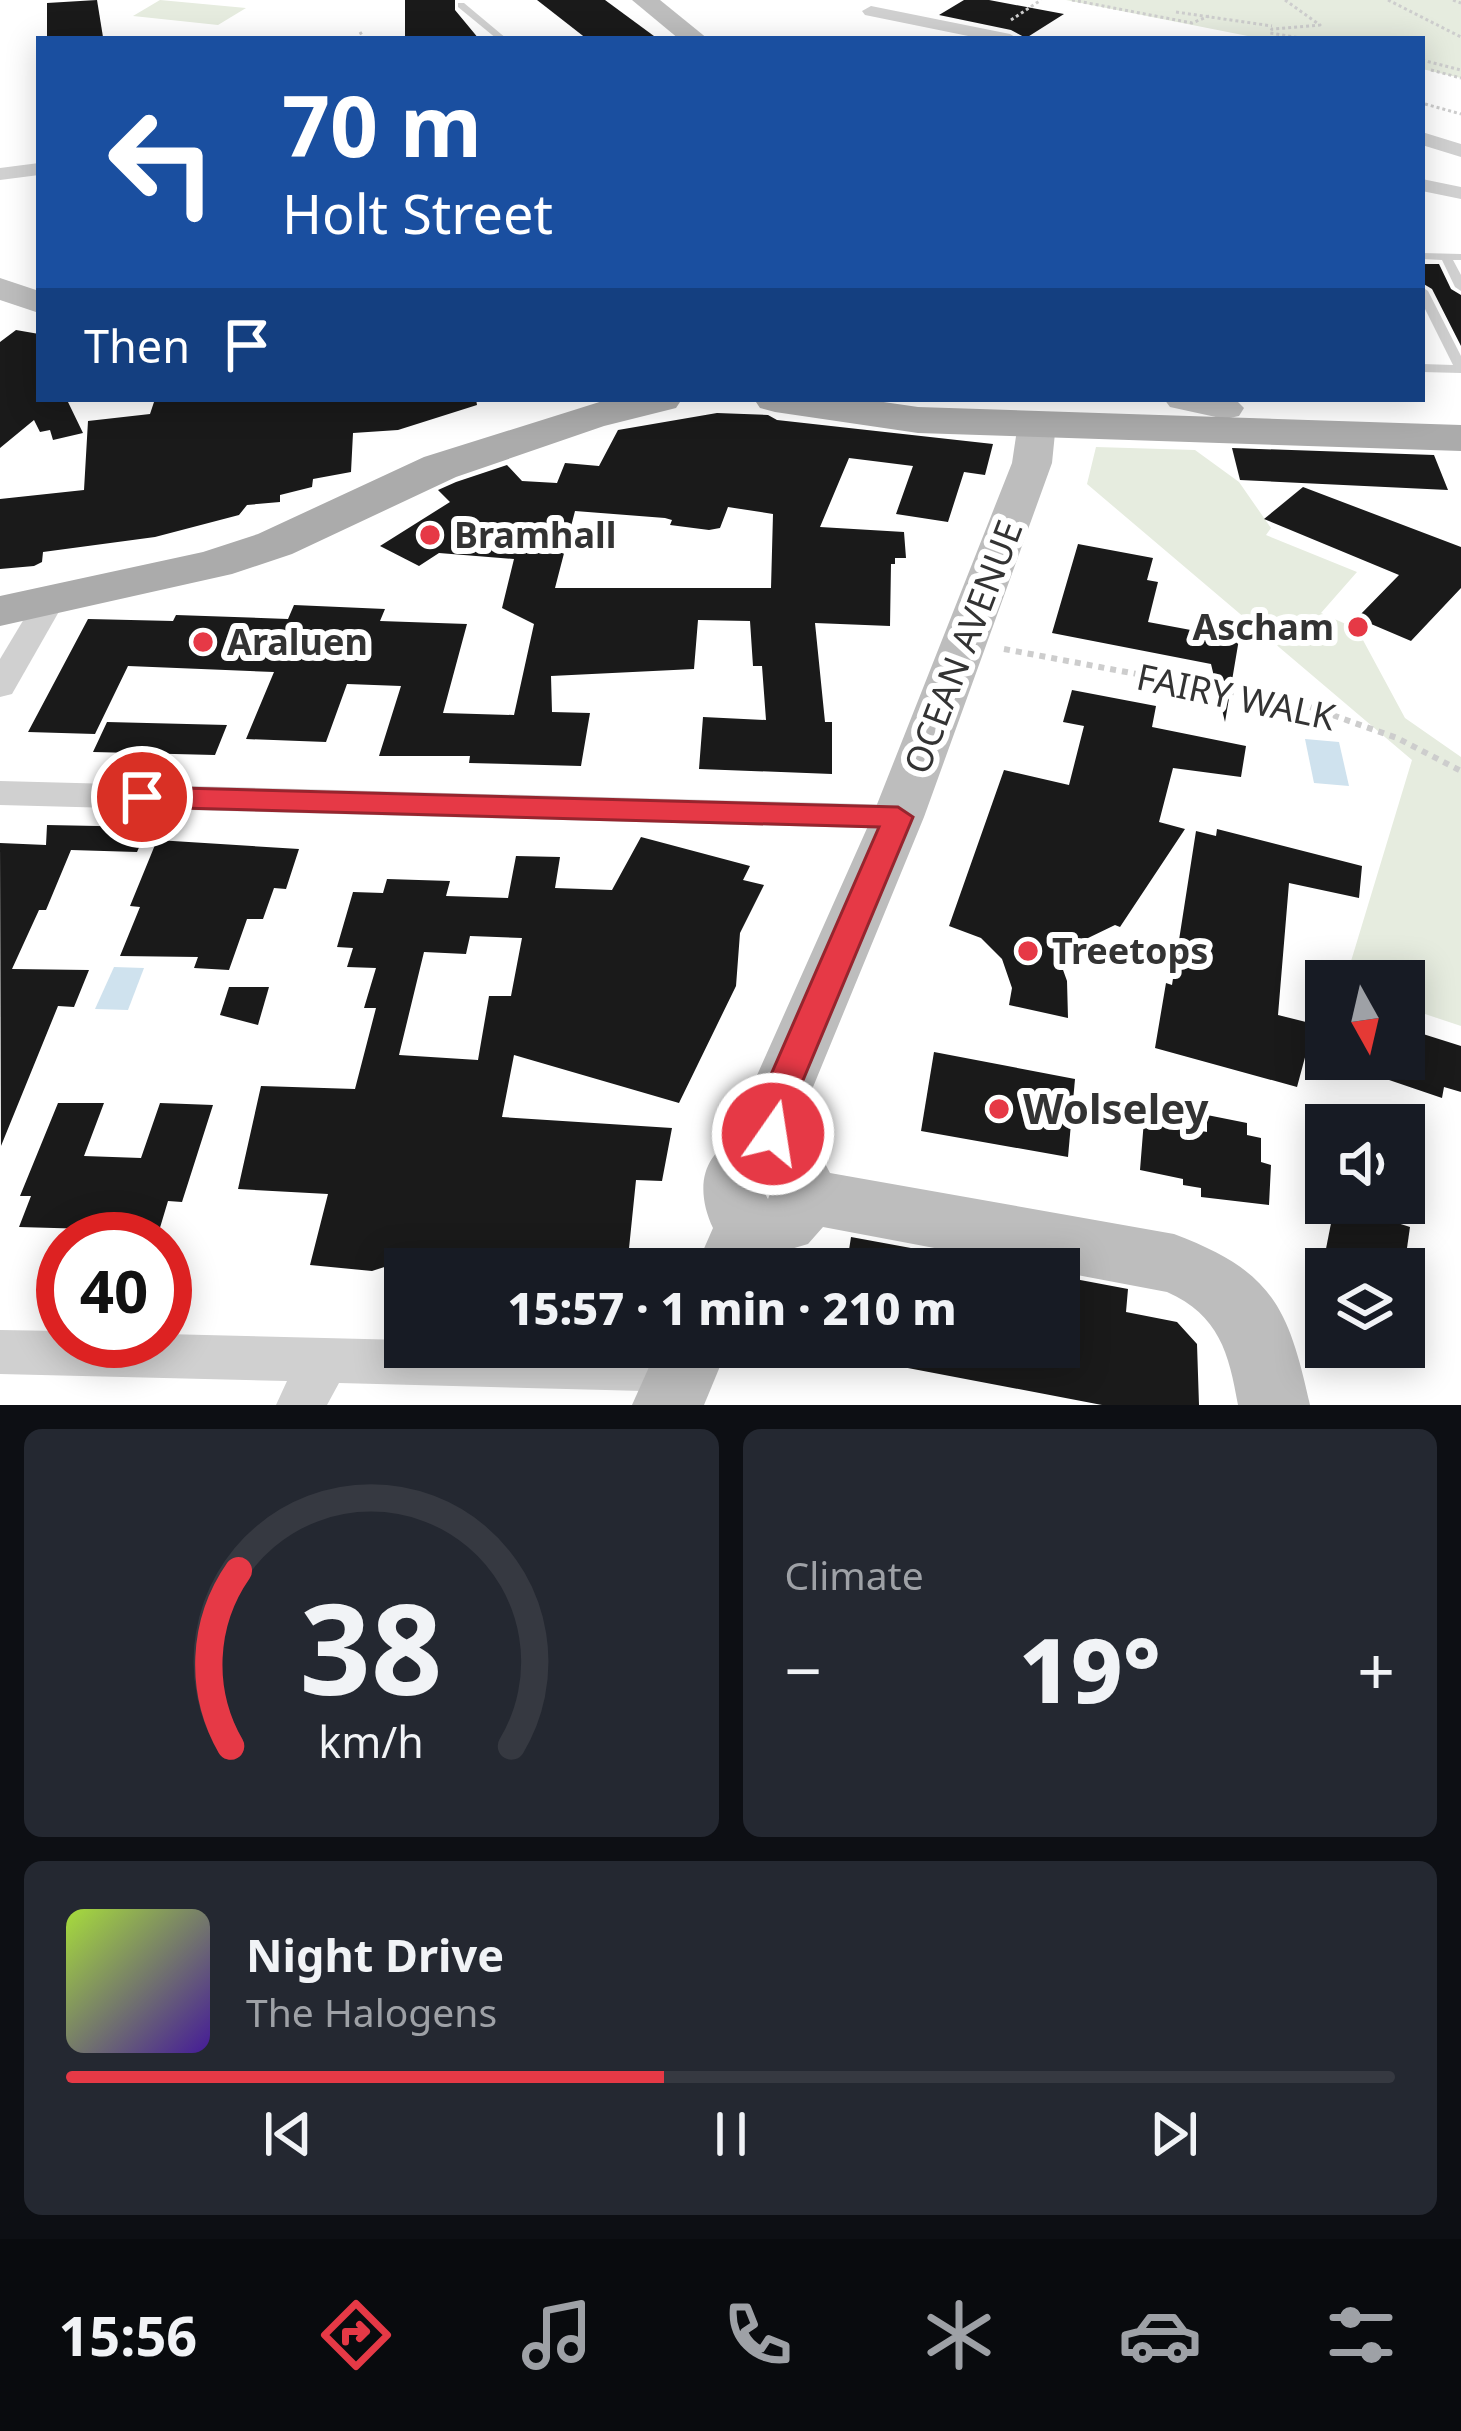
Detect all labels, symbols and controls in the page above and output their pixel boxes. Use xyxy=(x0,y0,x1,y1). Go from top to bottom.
text: 70 m xyxy=(282,67,482,182)
icon: left xyxy=(84,84,240,240)
text: Holt Street xyxy=(282,176,553,250)
icon: arrive xyxy=(214,312,280,378)
text: Then xyxy=(84,315,190,376)
place label: Bramhall xyxy=(454,510,616,559)
street label: OCEAN AVENUE xyxy=(892,513,1033,780)
marker: Bramhall xyxy=(417,522,443,548)
place label: Ascham xyxy=(1192,602,1334,651)
marker: Ascham xyxy=(1345,614,1371,640)
place label: Araluen xyxy=(227,617,368,666)
marker: Araluen xyxy=(190,629,216,655)
street label: FAIRY WALK xyxy=(1132,652,1340,742)
pin xyxy=(91,746,193,848)
icon: arrive xyxy=(109,764,175,830)
place label: Treetops xyxy=(1052,926,1208,975)
marker: Treetops xyxy=(1015,938,1041,964)
north arrow xyxy=(1305,960,1425,1080)
map controls xyxy=(1305,960,1425,1368)
position arrow xyxy=(710,1071,836,1197)
place label: Wolseley xyxy=(1023,1079,1208,1136)
marker: Wolseley xyxy=(986,1096,1012,1122)
button: sound xyxy=(1305,1104,1425,1224)
speed limit sign: 40 xyxy=(36,1212,192,1368)
button: layers xyxy=(1305,1248,1425,1368)
text: 15:57 · 1 min · 210 m xyxy=(507,1277,957,1338)
text: Climate xyxy=(785,1548,924,1601)
text: 38 xyxy=(300,1562,443,1732)
text: 19° xyxy=(1019,1607,1161,1729)
text: − xyxy=(785,1624,822,1714)
text: + xyxy=(1357,1624,1395,1714)
text: km/h xyxy=(319,1712,424,1771)
text: Night Drive xyxy=(246,1924,504,1985)
text: The Halogens xyxy=(246,1985,497,2038)
icon: previous xyxy=(255,2101,321,2167)
icon: pause xyxy=(698,2101,764,2167)
icon: next xyxy=(1141,2101,1207,2167)
icon: directions xyxy=(314,2293,398,2377)
icon: music xyxy=(515,2293,599,2377)
icon: phone xyxy=(716,2293,800,2377)
icon: climate xyxy=(917,2293,1001,2377)
icon: car xyxy=(1118,2293,1202,2377)
icon: filters xyxy=(1319,2293,1403,2377)
text: 15:56 xyxy=(58,2298,197,2372)

